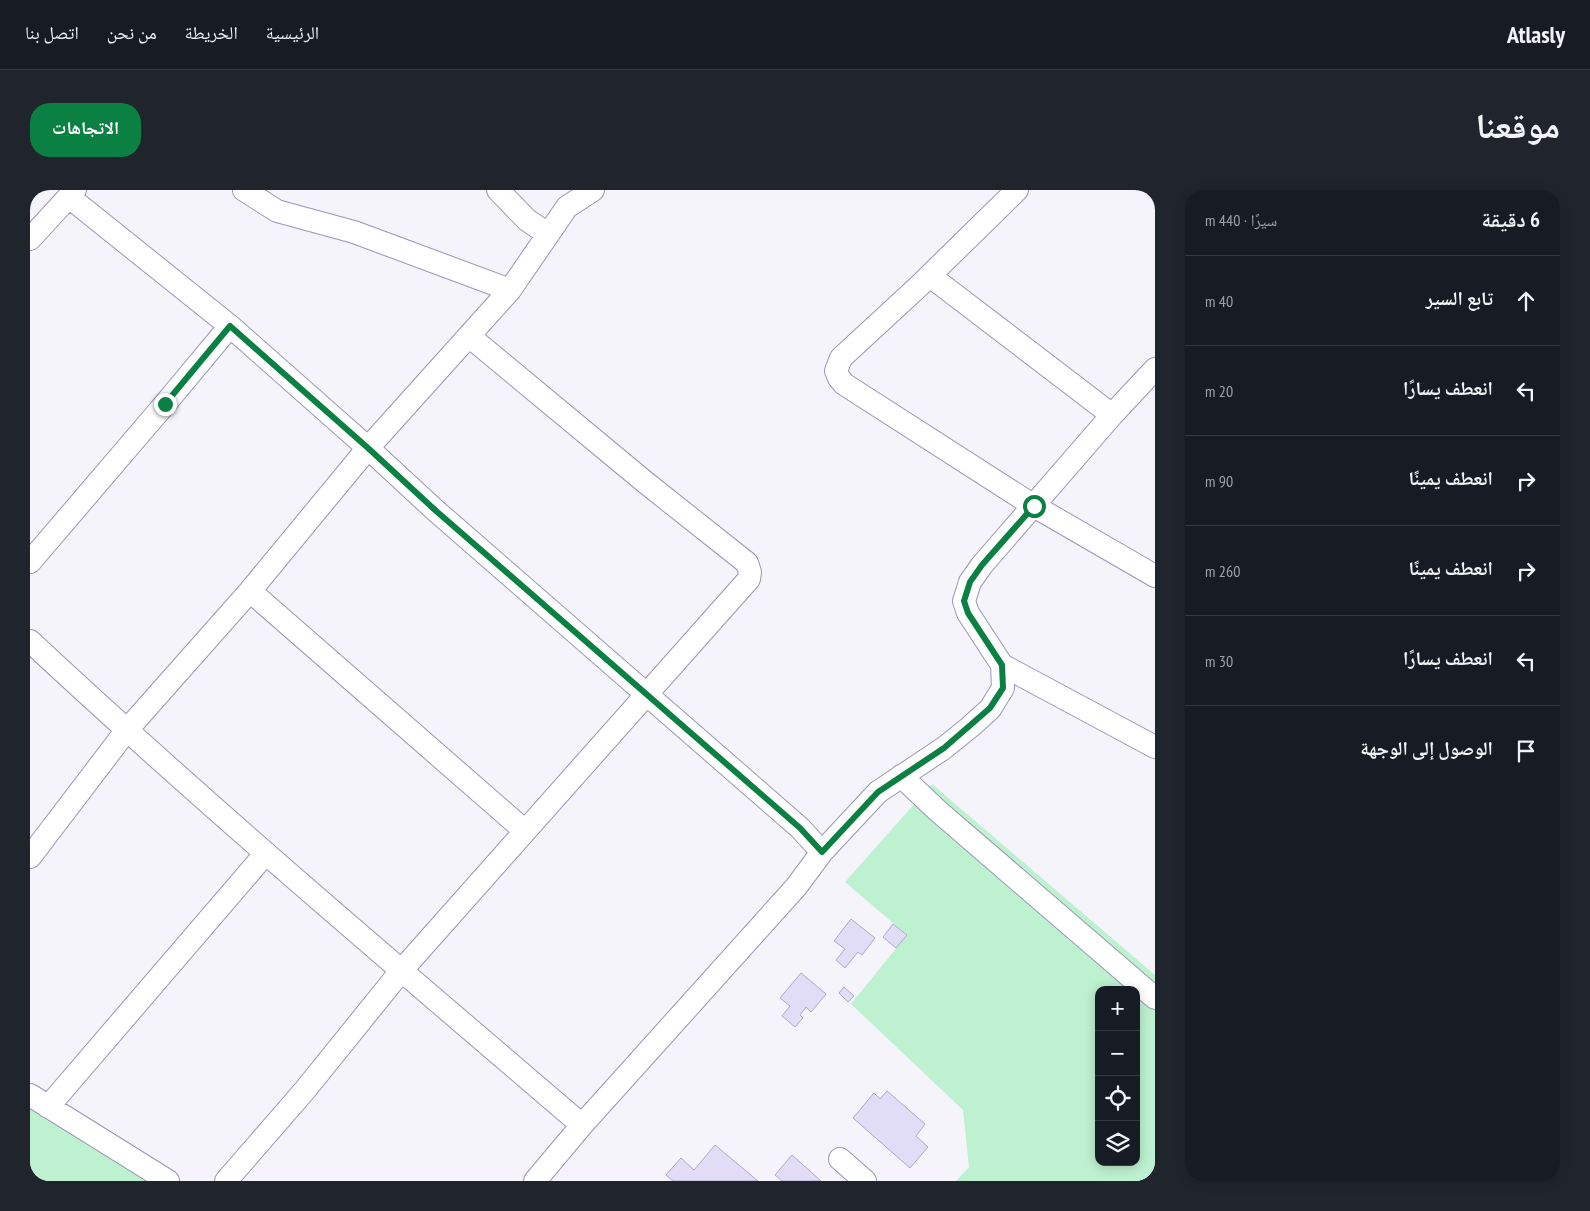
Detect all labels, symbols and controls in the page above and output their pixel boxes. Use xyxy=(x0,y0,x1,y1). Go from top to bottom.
text: Atlasly xyxy=(1507,19,1565,50)
text: اتصل بنا xyxy=(25,21,79,44)
text: من نحن xyxy=(107,21,157,44)
text: الخريطة xyxy=(185,21,238,44)
text: الرئيسية xyxy=(266,21,319,44)
text: موقعنا xyxy=(1475,102,1560,148)
button: الاتجاهات xyxy=(30,103,141,157)
text: 6 دقيقة xyxy=(1482,206,1540,233)
text: سيرًا · 440 m xyxy=(1205,210,1277,230)
text: تابع السير xyxy=(1426,286,1493,310)
icon: ahead xyxy=(1512,287,1540,315)
text: 40 m xyxy=(1205,291,1233,311)
text: انعطف يسارًا xyxy=(1403,376,1493,400)
icon: left xyxy=(1512,377,1540,405)
text: 20 m xyxy=(1205,381,1233,401)
route end xyxy=(154,393,177,416)
text: انعطف يمينًا xyxy=(1409,466,1493,490)
icon: right xyxy=(1512,467,1540,495)
text: 90 m xyxy=(1205,471,1233,491)
route start xyxy=(1023,495,1046,518)
text: انعطف يمينًا xyxy=(1409,556,1493,580)
icon: right xyxy=(1512,557,1540,585)
text: 260 m xyxy=(1205,561,1240,581)
text: انعطف يسارًا xyxy=(1403,646,1493,670)
icon: left xyxy=(1512,647,1540,675)
text: 30 m xyxy=(1205,651,1233,671)
text: الوصول إلى الوجهة xyxy=(1360,736,1493,760)
icon: arrive xyxy=(1512,737,1540,765)
map controls xyxy=(1095,986,1140,1166)
button: + xyxy=(1095,986,1140,1031)
button: − xyxy=(1095,1031,1140,1076)
button: locate xyxy=(1095,1076,1140,1121)
button: layers xyxy=(1095,1121,1140,1166)

